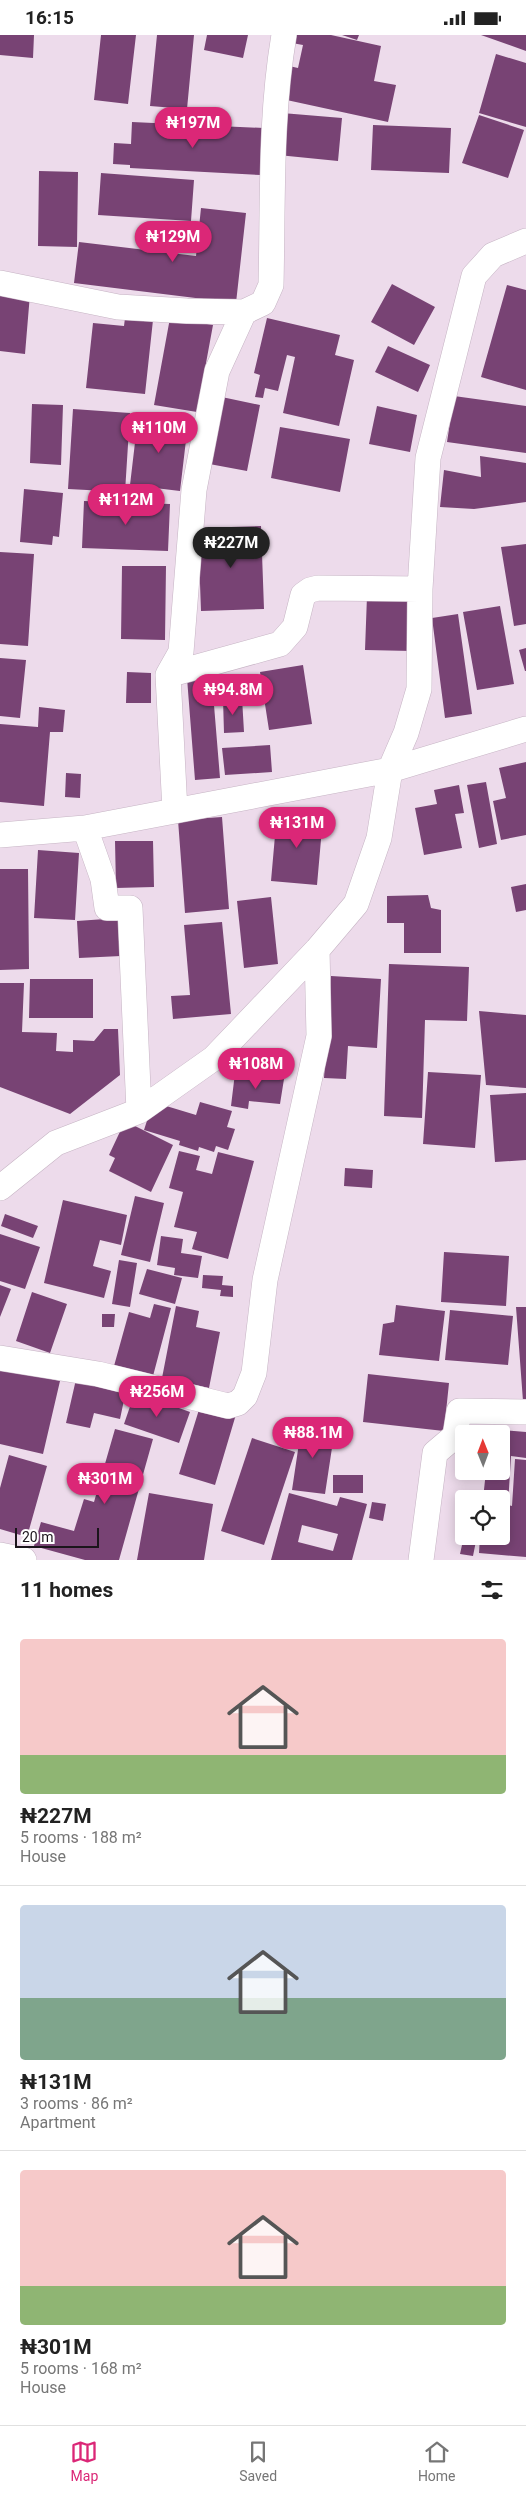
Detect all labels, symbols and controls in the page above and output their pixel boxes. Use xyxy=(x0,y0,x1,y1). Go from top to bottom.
text: 16:15 xyxy=(25,6,74,29)
pin: ₦197M xyxy=(158,107,228,149)
text: ₦197M xyxy=(166,113,220,132)
pin: ₦129M xyxy=(138,221,208,263)
text: ₦129M xyxy=(146,227,200,246)
pin: ₦110M xyxy=(124,411,194,454)
text: ₦110M xyxy=(132,418,186,437)
pin: ₦112M xyxy=(91,483,161,526)
text: ₦112M xyxy=(99,490,153,509)
pin: ₦227M xyxy=(196,527,266,569)
text: ₦227M xyxy=(204,533,258,552)
pin: ₦94.8M xyxy=(192,673,274,716)
text: ₦94.8M xyxy=(203,680,263,699)
pin: ₦131M xyxy=(262,807,332,849)
text: ₦131M xyxy=(270,813,324,832)
pin: ₦108M xyxy=(221,1047,291,1090)
text: ₦108M xyxy=(229,1054,283,1073)
pin: ₦256M xyxy=(122,1375,192,1418)
text: ₦256M xyxy=(130,1382,184,1401)
pin: ₦88.1M xyxy=(272,1417,354,1459)
text: ₦88.1M xyxy=(283,1423,343,1442)
north arrow xyxy=(455,1425,510,1480)
map controls xyxy=(455,1425,510,1545)
pin: ₦301M xyxy=(70,1463,140,1505)
text: ₦301M xyxy=(78,1469,132,1488)
button: locate xyxy=(455,1490,510,1545)
scale bar xyxy=(15,1525,99,1548)
text: 20 m xyxy=(22,1529,54,1545)
icon: filters xyxy=(478,1576,506,1604)
text: 11 homes xyxy=(20,1578,113,1602)
icon: home xyxy=(218,1672,308,1762)
text: ₦227M xyxy=(20,1804,92,1828)
text: 5 rooms · 188 m² xyxy=(20,1828,142,1847)
text: House xyxy=(20,1847,66,1866)
icon: home xyxy=(218,1937,308,2027)
text: ₦131M xyxy=(20,2070,92,2094)
text: 3 rooms · 86 m² xyxy=(20,2094,133,2113)
text: Apartment xyxy=(20,2113,96,2132)
icon: home xyxy=(218,2202,308,2292)
text: ₦301M xyxy=(20,2335,92,2359)
text: 5 rooms · 168 m² xyxy=(20,2359,142,2378)
text: House xyxy=(20,2378,66,2397)
tab: Map xyxy=(70,2438,98,2484)
tab: Saved xyxy=(239,2438,277,2484)
tab: Home xyxy=(418,2438,456,2484)

